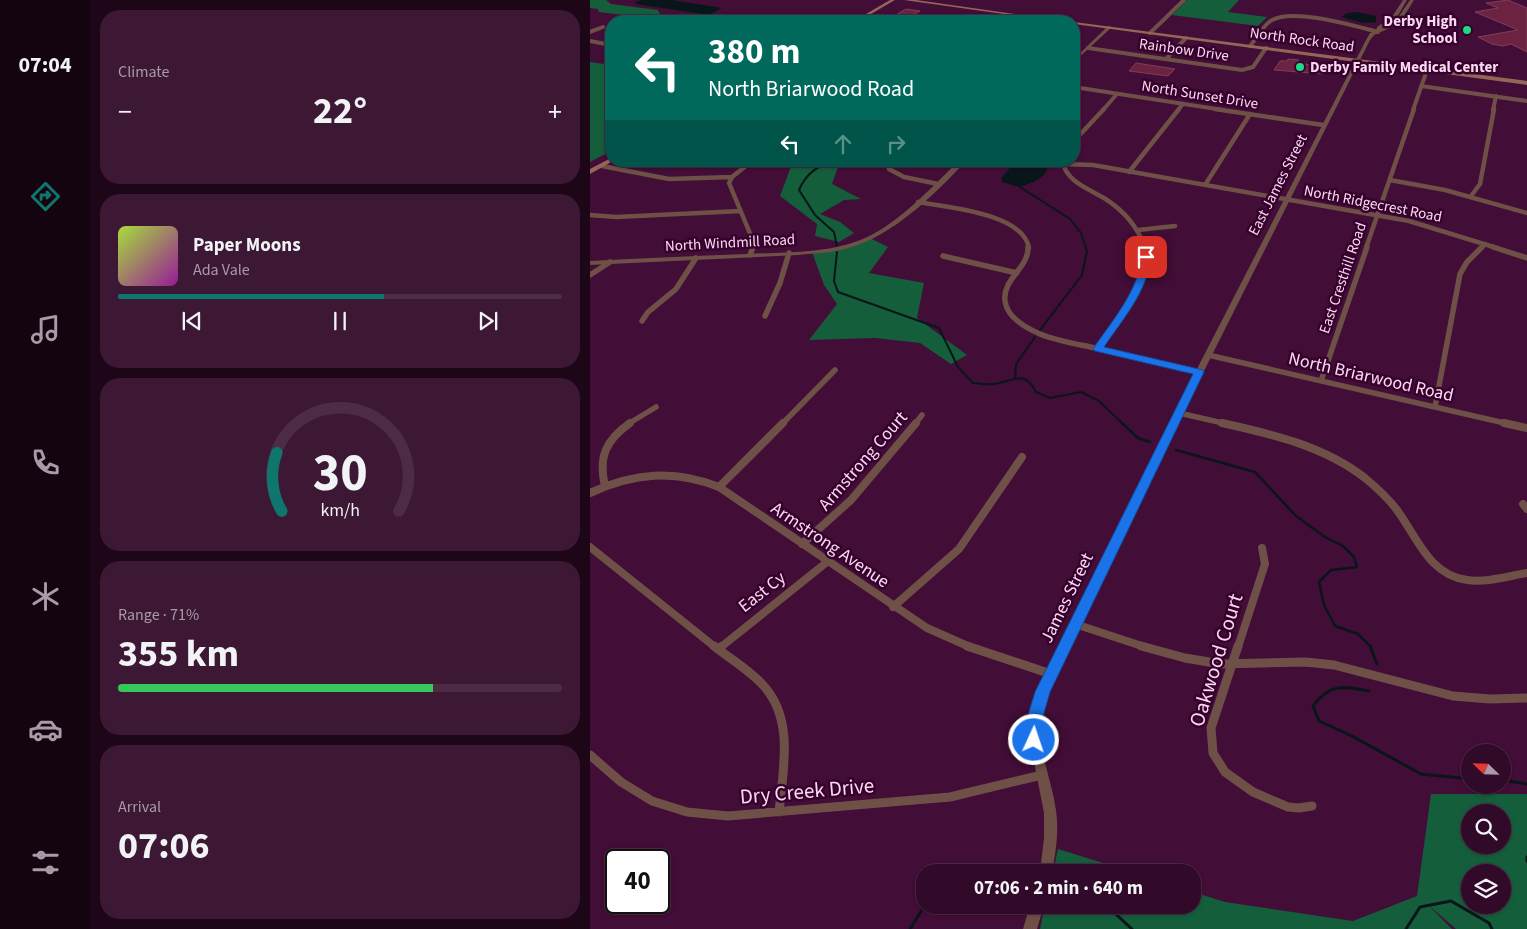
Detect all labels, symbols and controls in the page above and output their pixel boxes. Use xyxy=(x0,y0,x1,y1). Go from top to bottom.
place label: Derby High School xyxy=(1384,11,1458,49)
street label: North Rock Road xyxy=(1248,22,1356,58)
marker: Derby High School xyxy=(1461,24,1473,36)
text: 380 m xyxy=(708,27,800,77)
street label: Rainbow Drive xyxy=(1138,33,1230,67)
icon: left xyxy=(625,35,690,100)
text: 07:04 xyxy=(18,49,72,81)
place label: Derby Family Medical Center xyxy=(1310,57,1498,78)
text: Climate xyxy=(118,61,169,83)
marker: Derby Family Medical Center xyxy=(1294,61,1306,73)
text: North Briarwood Road xyxy=(708,73,914,105)
street label: North Sunset Drive xyxy=(1140,75,1260,115)
text: 22° xyxy=(313,84,367,138)
text: − xyxy=(118,92,132,132)
text: + xyxy=(548,92,562,132)
icon: left xyxy=(776,130,804,158)
icon: ahead xyxy=(829,130,857,158)
icon: right xyxy=(882,130,910,158)
street label: East James Street xyxy=(1243,131,1313,239)
icon: directions xyxy=(28,179,63,214)
street label: North Ridgecrest Road xyxy=(1302,180,1444,228)
street label: East Cresthill Road xyxy=(1314,220,1372,336)
street label: North Windmill Road xyxy=(664,229,796,257)
text: Paper Moons xyxy=(193,232,301,259)
pin xyxy=(1125,236,1167,278)
icon: arrive xyxy=(1132,243,1160,271)
text: Ada Vale xyxy=(193,259,250,281)
icon: previous xyxy=(178,307,206,335)
icon: pause xyxy=(326,307,354,335)
icon: next xyxy=(474,307,502,335)
icon: music xyxy=(28,312,63,347)
street label: North Briarwood Road xyxy=(1286,346,1456,408)
street label: Armstrong Court xyxy=(813,406,913,516)
text: 30 xyxy=(313,437,367,511)
icon: phone xyxy=(28,445,63,480)
street label: Armstrong Avenue xyxy=(766,496,894,594)
text: km/h xyxy=(320,498,360,523)
street label: James Street xyxy=(1034,549,1100,647)
street label: East Cy xyxy=(733,565,791,618)
icon: climate xyxy=(28,579,63,614)
street label: Oakwood Court xyxy=(1182,590,1250,730)
text: Range · 71% xyxy=(118,604,199,626)
text: 355 km xyxy=(118,627,239,681)
icon: car xyxy=(28,712,63,747)
position arrow xyxy=(1007,713,1059,765)
north arrow xyxy=(1461,744,1511,794)
map controls xyxy=(1461,744,1511,914)
street label: Dry Creek Drive xyxy=(739,770,875,812)
text: Arrival xyxy=(118,796,161,818)
button: search xyxy=(1461,804,1511,854)
text: 07:06 xyxy=(118,819,210,873)
icon: filters xyxy=(28,845,63,880)
speed limit sign: 40 xyxy=(605,849,670,914)
button: layers xyxy=(1461,864,1511,914)
text: 07:06 · 2 min · 640 m xyxy=(974,875,1143,902)

